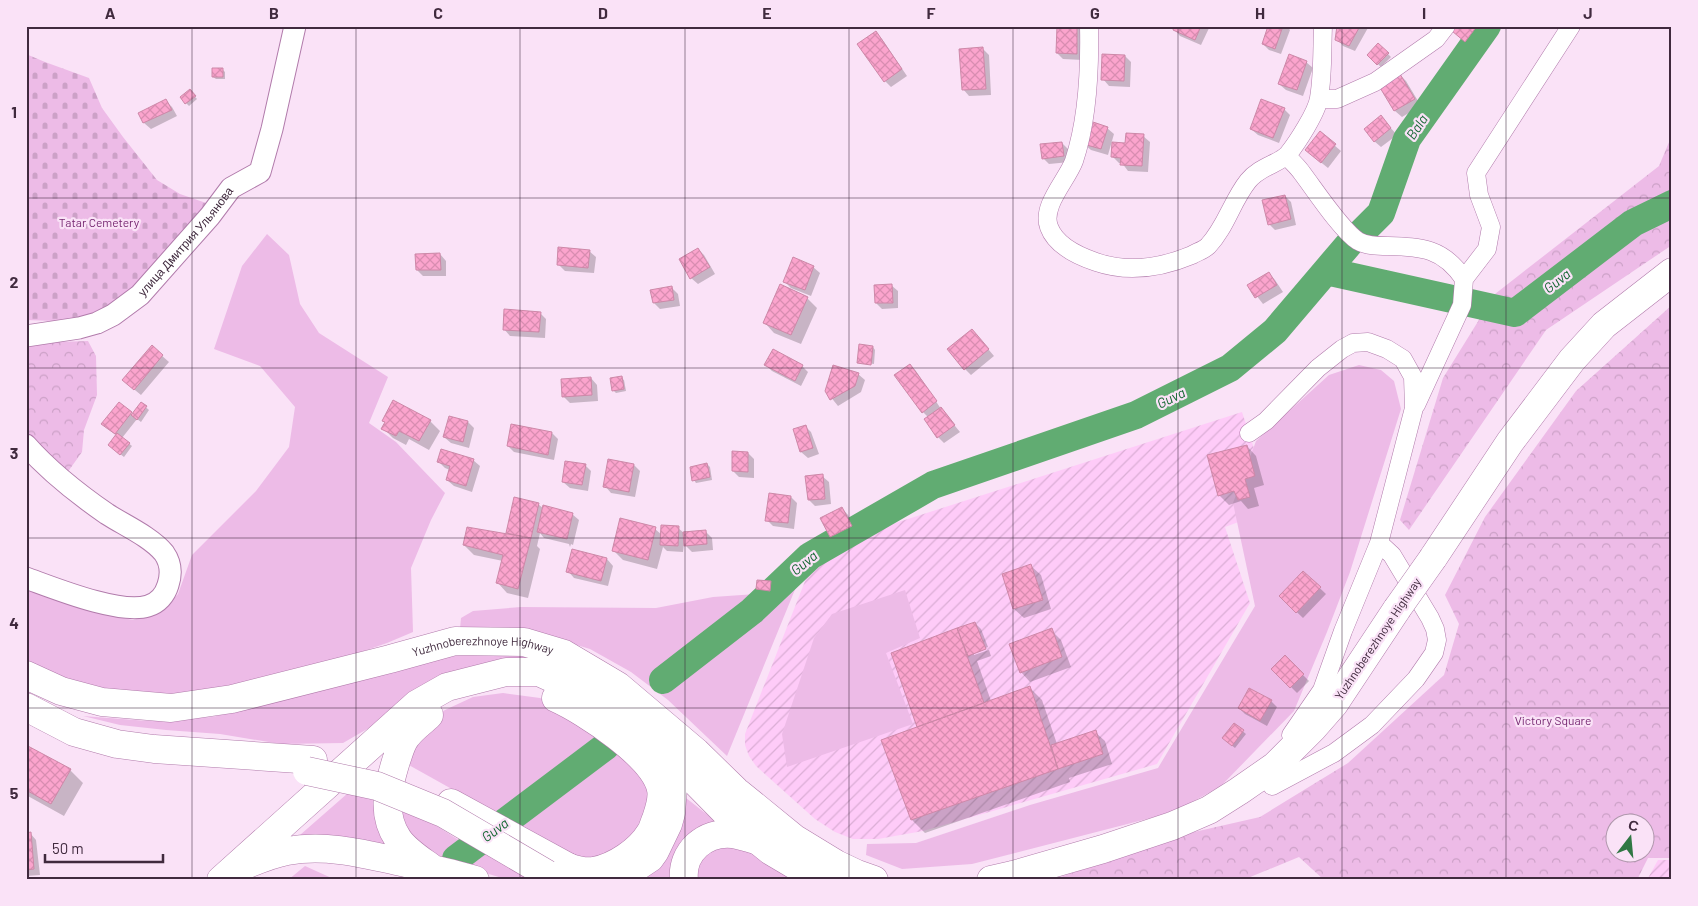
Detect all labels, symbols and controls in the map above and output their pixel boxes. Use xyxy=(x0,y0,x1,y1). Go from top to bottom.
text: A xyxy=(105,3,116,22)
text: B xyxy=(269,3,279,22)
text: C xyxy=(433,3,443,22)
text: D xyxy=(598,3,608,22)
text: E xyxy=(762,3,772,22)
text: F xyxy=(927,3,936,22)
text: G xyxy=(1090,3,1100,22)
text: H xyxy=(1255,3,1265,22)
text: I xyxy=(1422,3,1426,22)
text: J xyxy=(1583,3,1593,22)
text: 1 xyxy=(11,102,17,121)
water label: Bala xyxy=(1402,111,1431,142)
street label: улица Дмитрия Ульянова xyxy=(134,184,236,299)
park label: Tatar Cemetery xyxy=(59,215,140,229)
water label: Guva xyxy=(1540,265,1573,296)
text: 2 xyxy=(10,272,19,291)
water label: Guva xyxy=(1154,384,1188,412)
text: 3 xyxy=(10,443,18,462)
water label: Guva xyxy=(787,547,820,578)
street label: Yuzhnoberezhnoye Highway xyxy=(1331,575,1423,702)
text: 4 xyxy=(9,613,19,632)
street label: Yuzhnoberezhnoye Highway xyxy=(410,633,556,659)
park label: Victory Square xyxy=(1515,713,1591,727)
text: 5 xyxy=(10,783,19,802)
water label: Guva xyxy=(478,814,511,845)
north arrow xyxy=(1606,814,1656,864)
text: С xyxy=(1627,815,1641,835)
scale bar xyxy=(45,831,162,863)
text: 50 m xyxy=(52,839,84,857)

